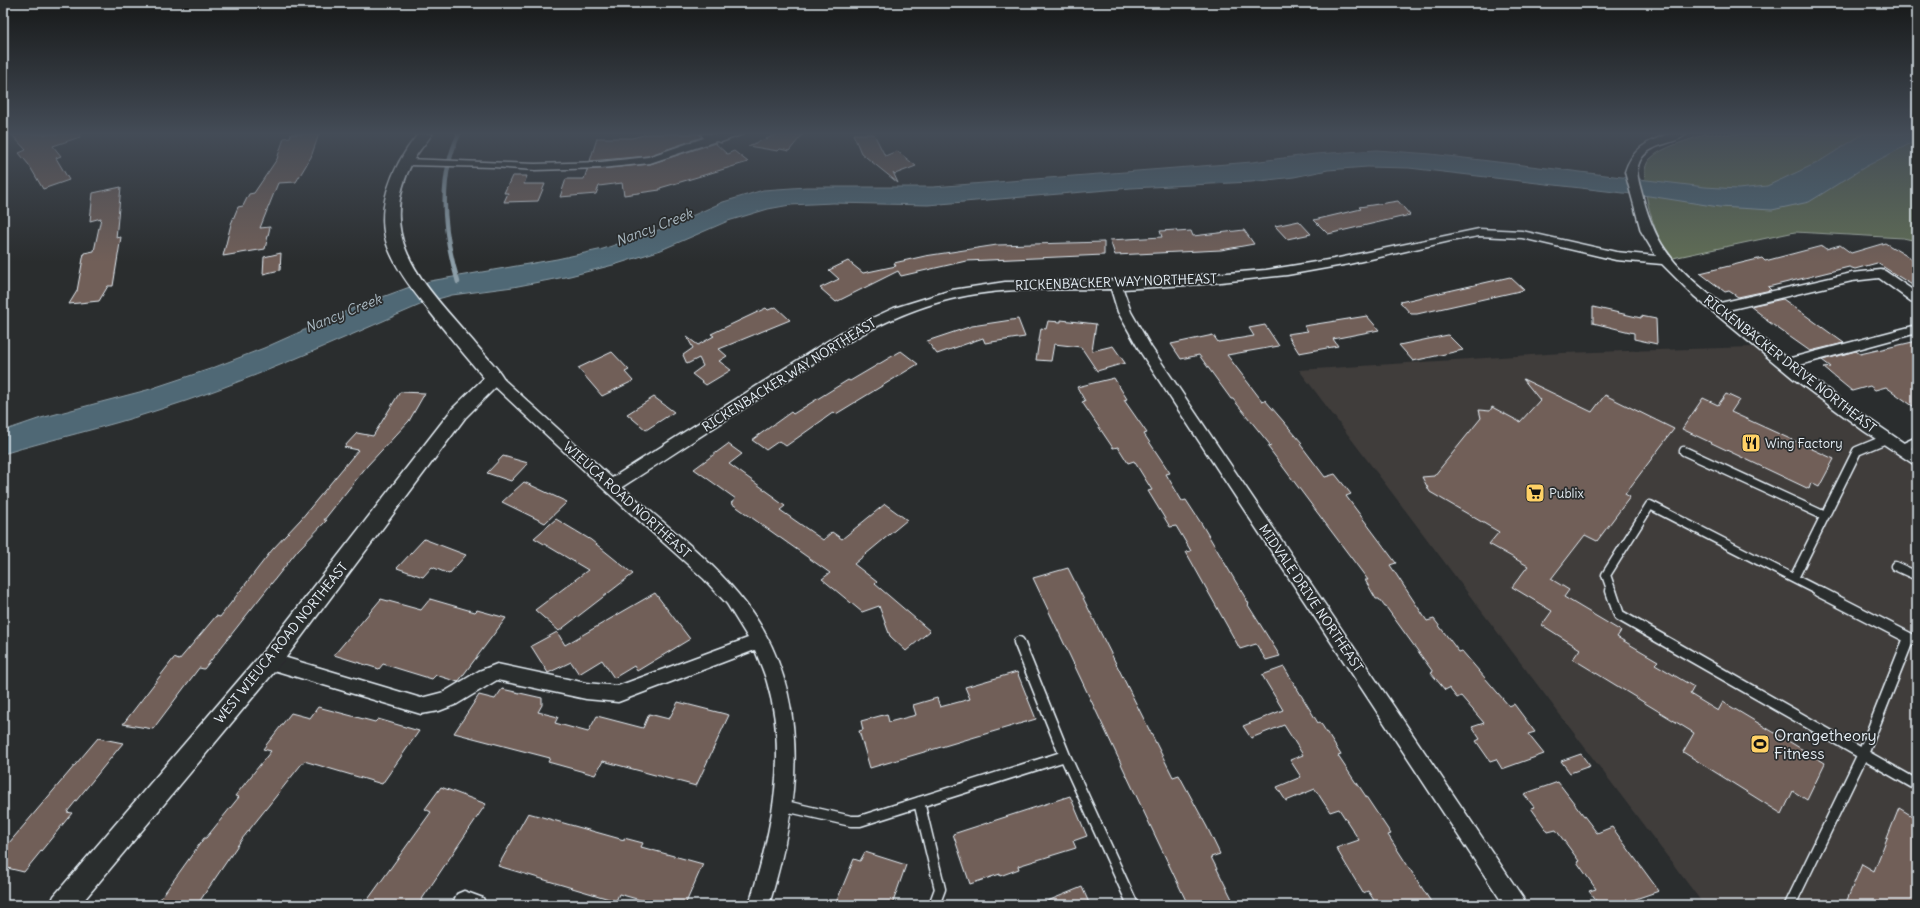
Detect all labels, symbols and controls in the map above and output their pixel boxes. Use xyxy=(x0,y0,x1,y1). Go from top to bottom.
water label: Nancy Creek xyxy=(613,204,696,250)
street label: RICKENBACKER WAY NORTHEAST xyxy=(1015,270,1217,294)
water label: Nancy Creek xyxy=(302,289,385,336)
street label: RICKENBACKER DRIVE NORTHEAST xyxy=(1700,291,1880,437)
street label: RICKENBACKER WAY NORTHEAST xyxy=(699,314,879,436)
restaurant icon: Wing Factory xyxy=(1740,432,1762,454)
place label: Wing Factory xyxy=(1765,435,1843,452)
street label: WIEUCA ROAD NORTHEAST xyxy=(560,438,695,562)
supermarket icon: Publix xyxy=(1524,482,1546,504)
place label: Publix xyxy=(1549,485,1584,502)
street label: MIDVALE DRIVE NORTHEAST xyxy=(1255,521,1367,675)
street label: WEST WIEUCA ROAD NORTHEAST xyxy=(211,559,351,727)
place label: Orangetheory Fitness xyxy=(1774,725,1877,763)
sports icon: Orangetheory Fitness xyxy=(1749,733,1771,755)

